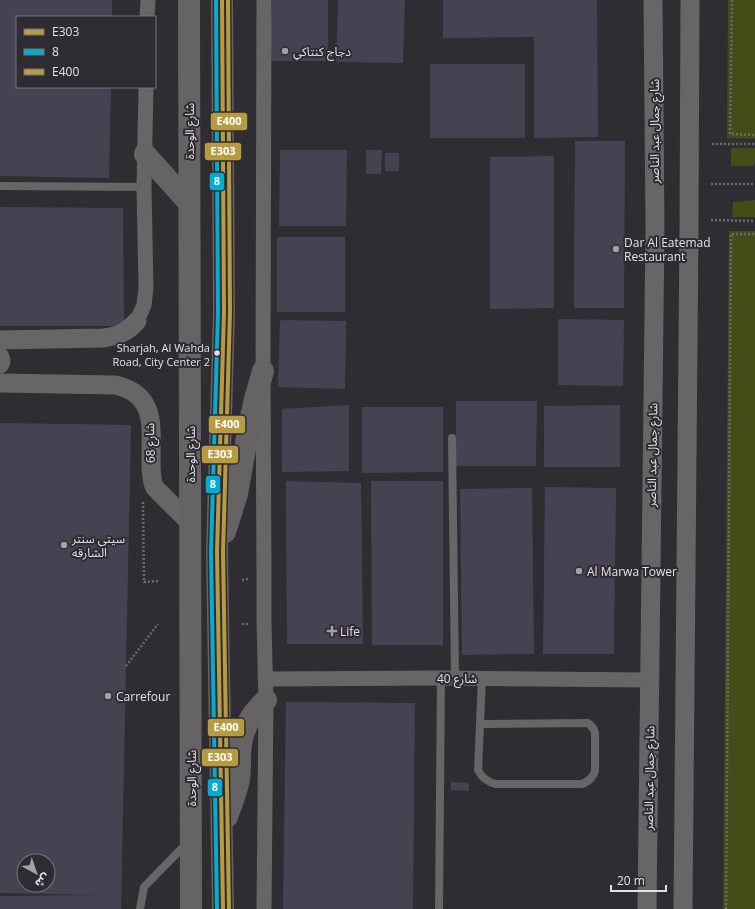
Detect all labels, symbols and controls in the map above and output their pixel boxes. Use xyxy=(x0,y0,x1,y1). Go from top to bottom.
legend xyxy=(16,16,156,88)
text: E303 xyxy=(52,23,79,40)
text: 8 xyxy=(52,43,59,60)
place label: دجاج كنتاكي xyxy=(293,43,351,61)
marker: دجاج كنتاكي xyxy=(280,46,290,56)
text: E400 xyxy=(52,63,79,80)
street label: شارع جمال عبد الناصر xyxy=(646,79,664,184)
street label: شارع الوحدة xyxy=(181,103,199,159)
line badge: E400 xyxy=(210,112,248,131)
text: E400 xyxy=(216,113,242,128)
line badge: E303 xyxy=(204,142,242,161)
text: E303 xyxy=(210,143,236,158)
line badge: 8 xyxy=(209,172,225,191)
text: 8 xyxy=(214,173,220,188)
place label: Dar Al Eatemad Restaurant xyxy=(624,234,711,265)
marker: Dar Al Eatemad Restaurant xyxy=(611,244,621,254)
place label: Sharjah, Al Wahda Road, City Center 2 xyxy=(112,340,210,369)
marker: Sharjah, Al Wahda Road, City Center 2 xyxy=(212,348,222,358)
street label: شارع جمال عبد الناصر xyxy=(643,403,662,508)
line badge: E400 xyxy=(208,415,246,434)
text: E400 xyxy=(214,416,240,431)
street label: شارع 68 xyxy=(141,423,160,463)
street label: شارع الوحدة xyxy=(182,426,200,482)
line badge: E303 xyxy=(201,445,239,464)
text: E303 xyxy=(207,446,233,461)
line badge: 8 xyxy=(205,475,221,494)
text: 8 xyxy=(210,476,216,491)
place label: سيتي سنتر الشارقه xyxy=(71,530,125,561)
marker: سيتي سنتر الشارقه xyxy=(59,540,69,550)
place label: Al Marwa Tower xyxy=(587,563,677,580)
marker: Al Marwa Tower xyxy=(574,566,584,576)
place label: Life xyxy=(340,623,360,640)
marker: Life xyxy=(327,626,337,636)
street label: شارع 40 xyxy=(437,670,477,688)
place label: Carrefour xyxy=(116,688,170,705)
marker: Carrefour xyxy=(103,691,113,701)
line badge: E400 xyxy=(207,718,245,737)
text: E400 xyxy=(213,719,239,734)
street label: شارع جمال عبد الناصر xyxy=(640,726,659,831)
line badge: E303 xyxy=(201,748,239,767)
text: E303 xyxy=(207,749,233,764)
street label: شارع الوحدة xyxy=(183,750,201,806)
line badge: 8 xyxy=(207,778,223,797)
text: 8 xyxy=(212,779,218,794)
north arrow xyxy=(16,853,56,893)
scale bar xyxy=(611,867,666,893)
text: ش xyxy=(32,870,53,892)
text: 20 m xyxy=(617,872,645,889)

